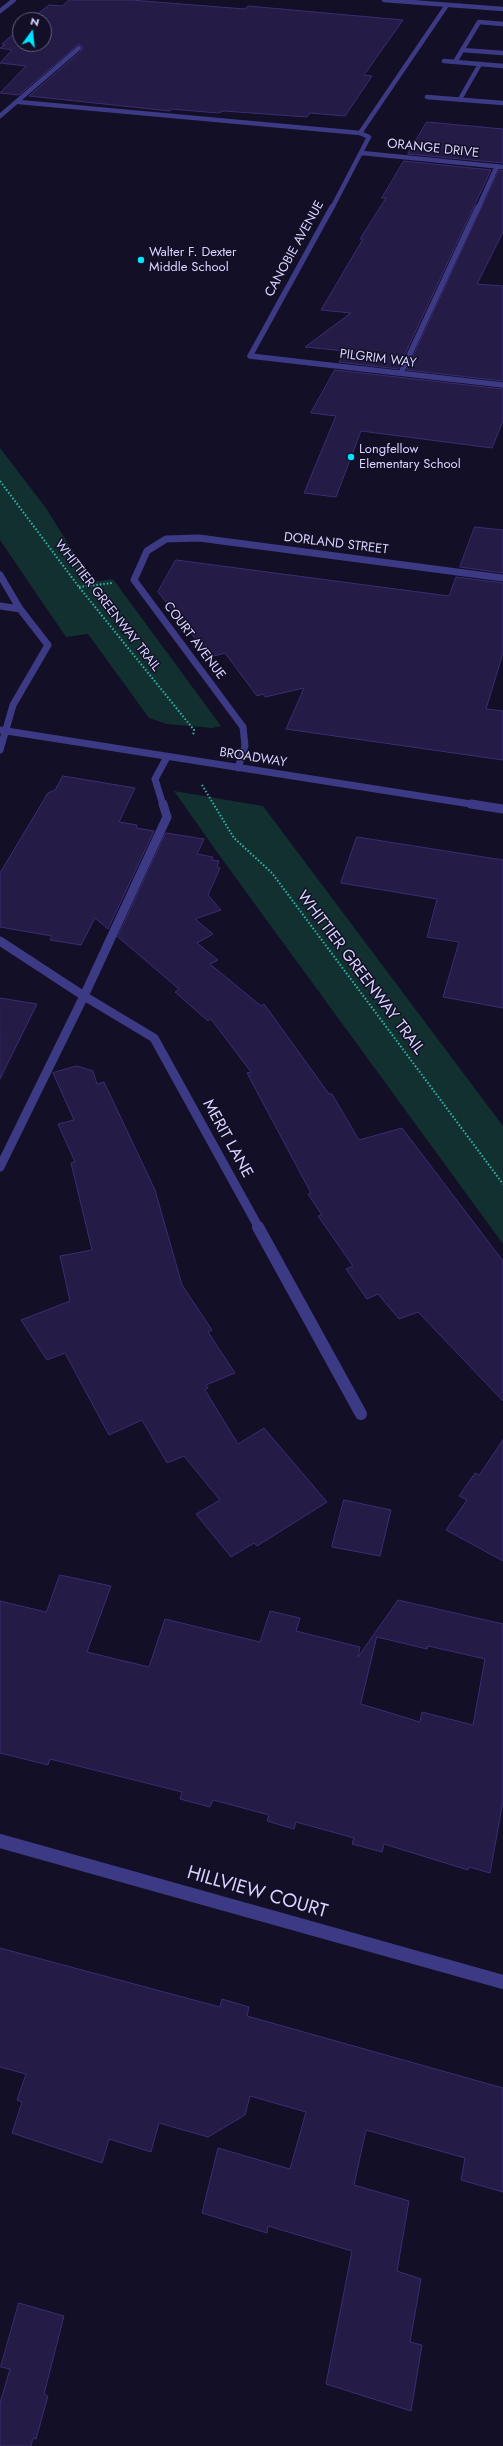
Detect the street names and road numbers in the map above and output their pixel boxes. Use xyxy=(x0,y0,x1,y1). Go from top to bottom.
street label: ORANGE DRIVE xyxy=(386,136,480,162)
street label: CANOBIE AVENUE xyxy=(262,198,328,300)
street label: PILGRIM WAY xyxy=(339,347,417,371)
street label: DORLAND STREET xyxy=(283,530,389,558)
street label: WHITTIER GREENWAY TRAIL xyxy=(51,537,163,675)
street label: COURT AVENUE xyxy=(160,599,228,683)
street label: BROADWAY xyxy=(218,745,288,771)
street label: WHITTIER GREENWAY TRAIL xyxy=(292,887,428,1059)
street label: MERIT LANE xyxy=(198,1097,256,1181)
street label: HILLVIEW COURT xyxy=(184,1862,330,1924)

